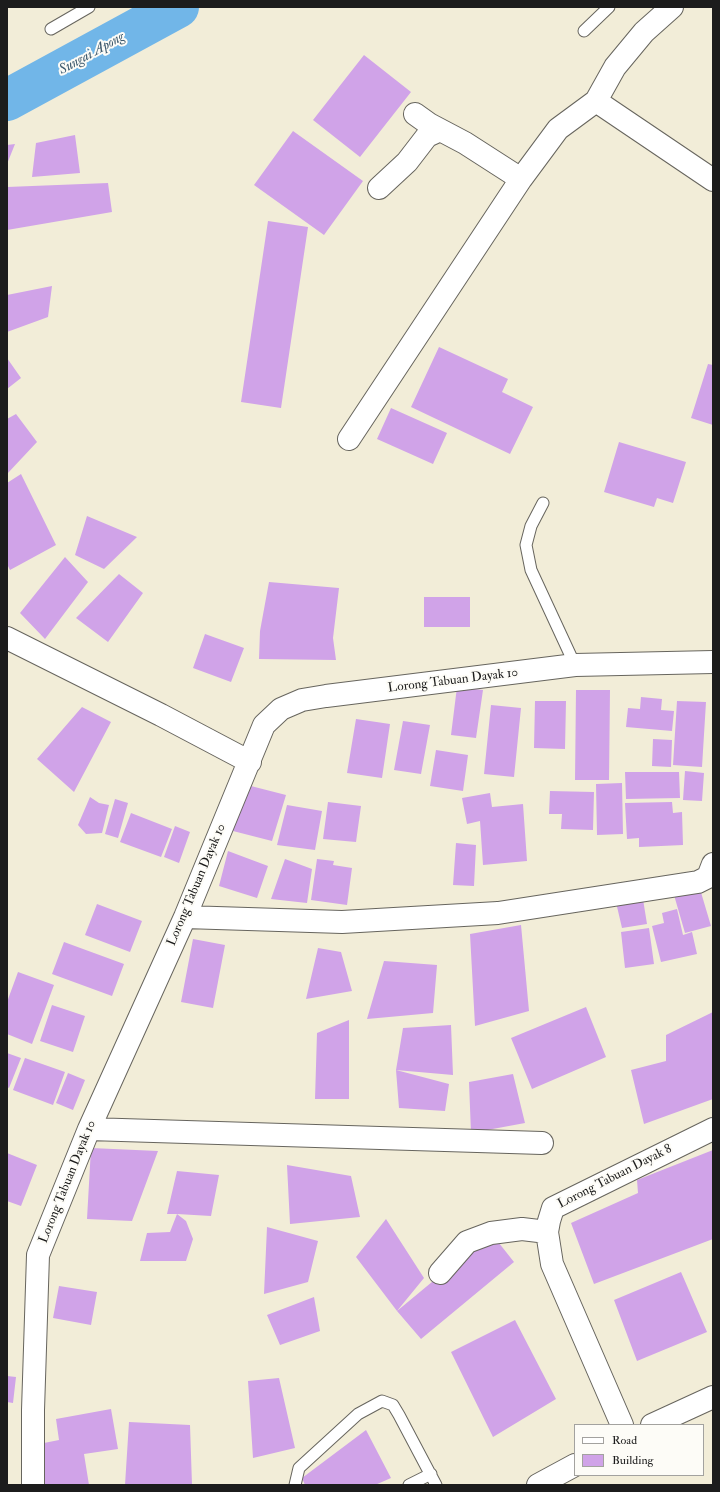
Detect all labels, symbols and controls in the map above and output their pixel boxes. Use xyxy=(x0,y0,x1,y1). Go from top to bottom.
water label: Sungai Apong xyxy=(56,29,128,79)
street label: Lorong Tabuan Dayak 10 xyxy=(387,665,519,697)
street label: Lorong Tabuan Dayak 10 xyxy=(164,822,230,948)
street label: Lorong Tabuan Dayak 10 xyxy=(36,1118,100,1246)
street label: Lorong Tabuan Dayak 8 xyxy=(555,1141,675,1213)
legend xyxy=(574,1424,704,1476)
text: Road xyxy=(612,1433,637,1448)
text: Building xyxy=(612,1453,653,1468)

